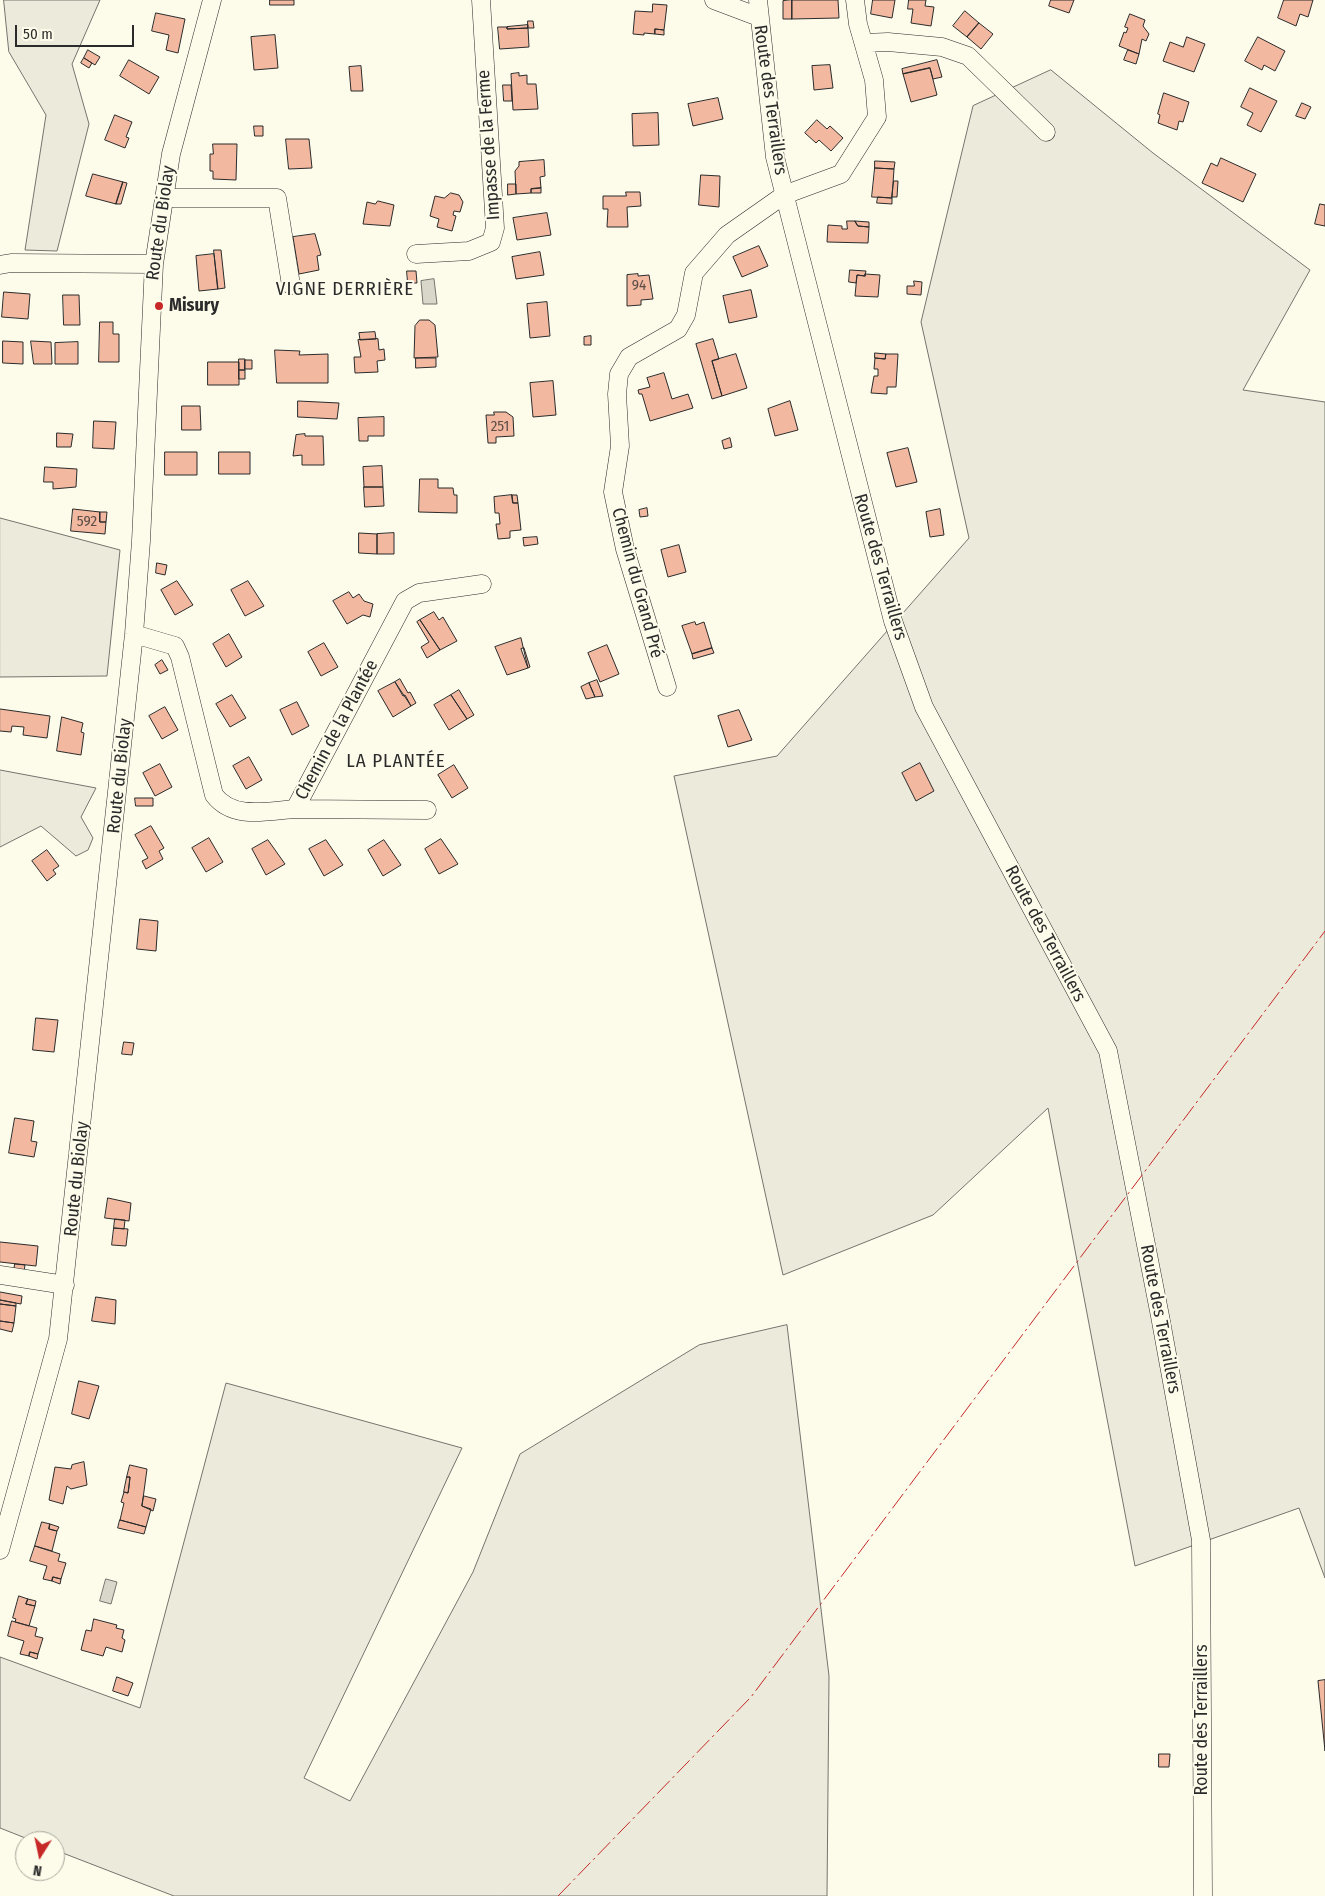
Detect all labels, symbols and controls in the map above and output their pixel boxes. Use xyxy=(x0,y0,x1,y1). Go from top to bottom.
scale bar xyxy=(18,15,136,47)
street label: Route des Terraillers xyxy=(749,24,791,176)
text: 50 m xyxy=(23,25,53,43)
street label: Impasse de la Ferme xyxy=(473,69,505,221)
street label: Route du Biolay xyxy=(142,164,180,282)
house number: 94 xyxy=(632,277,646,295)
district label: VIGNE DERRIÈRE xyxy=(274,279,416,301)
place label: Misury xyxy=(169,295,219,317)
marker: Misury xyxy=(153,300,165,312)
house number: 251 xyxy=(491,418,509,436)
street label: Route des Terraillers xyxy=(849,491,911,643)
street label: Chemin du Grand Pré xyxy=(607,506,667,660)
house number: 592 xyxy=(77,513,97,531)
street label: Chemin de la Plantée xyxy=(291,656,383,804)
street label: Route du Biolay xyxy=(103,717,137,835)
district label: LA PLANTÉE xyxy=(345,751,447,773)
street label: Route des Terraillers xyxy=(1000,862,1090,1006)
street label: Route du Biolay xyxy=(60,1120,94,1238)
street label: Route des Terraillers xyxy=(1135,1243,1185,1395)
street label: Route des Terraillers xyxy=(1191,1644,1213,1796)
north arrow xyxy=(15,1831,65,1881)
text: N xyxy=(32,1861,43,1879)

